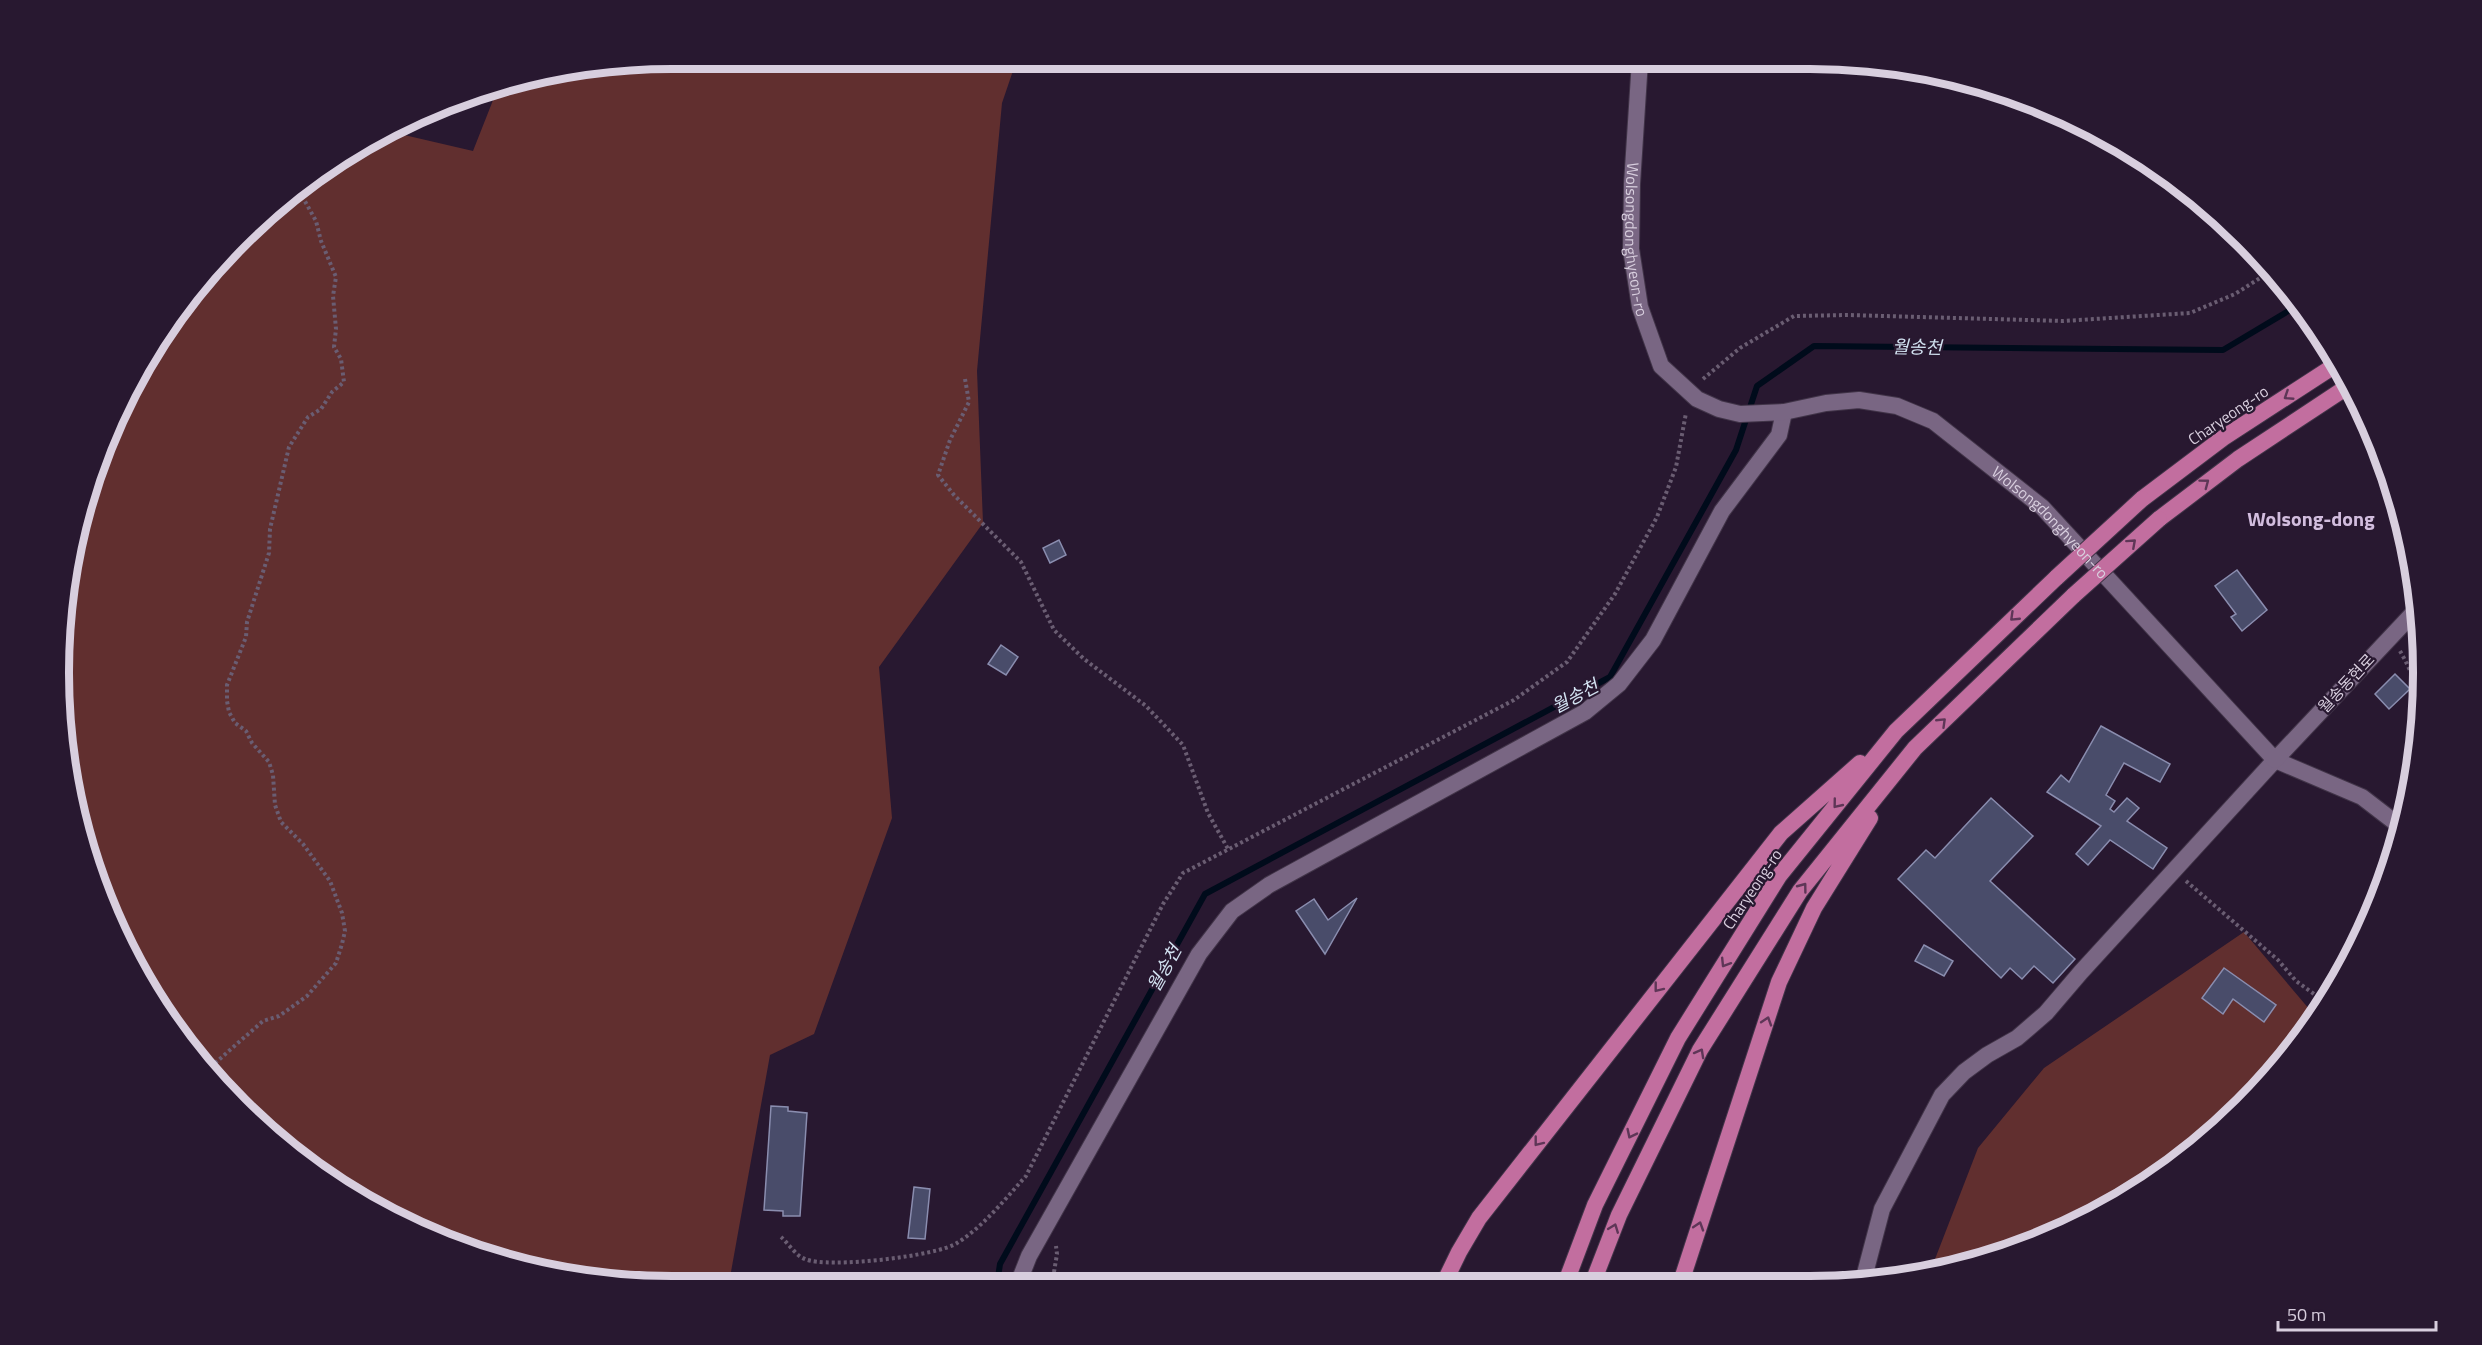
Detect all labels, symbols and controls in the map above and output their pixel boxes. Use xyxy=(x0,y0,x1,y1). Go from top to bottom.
street label: Wolsongdonghyeon-ro xyxy=(1619,162,1654,320)
water label: 월송천 xyxy=(1892,333,1945,361)
street label: Charyeong-ro xyxy=(2183,379,2273,451)
one-way arrow xyxy=(2284,388,2294,400)
street label: Wolsongdonghyeon-ro xyxy=(1987,460,2114,584)
one-way arrow xyxy=(2199,480,2210,491)
district label: Wolsong-dong xyxy=(2247,503,2375,534)
one-way arrow xyxy=(2125,539,2136,550)
one-way arrow xyxy=(2011,610,2022,621)
street label: 월송동현로 xyxy=(2312,648,2380,718)
water label: 월송천 xyxy=(1547,671,1605,720)
one-way arrow xyxy=(1935,718,1945,729)
one-way arrow xyxy=(1834,797,1845,808)
street label: Charyeong-ro xyxy=(1716,844,1788,934)
one-way arrow xyxy=(1796,883,1807,894)
water label: 월송천 xyxy=(1140,938,1189,996)
one-way arrow xyxy=(1720,957,1732,967)
one-way arrow xyxy=(1654,982,1665,993)
one-way arrow xyxy=(1759,1016,1772,1027)
one-way arrow xyxy=(1693,1048,1704,1059)
one-way arrow xyxy=(1626,1127,1638,1138)
one-way arrow xyxy=(1534,1135,1545,1146)
one-way arrow xyxy=(1692,1221,1705,1232)
one-way arrow xyxy=(1607,1223,1619,1234)
scale bar xyxy=(2278,1294,2436,1332)
text: 50 m xyxy=(2287,1301,2326,1328)

